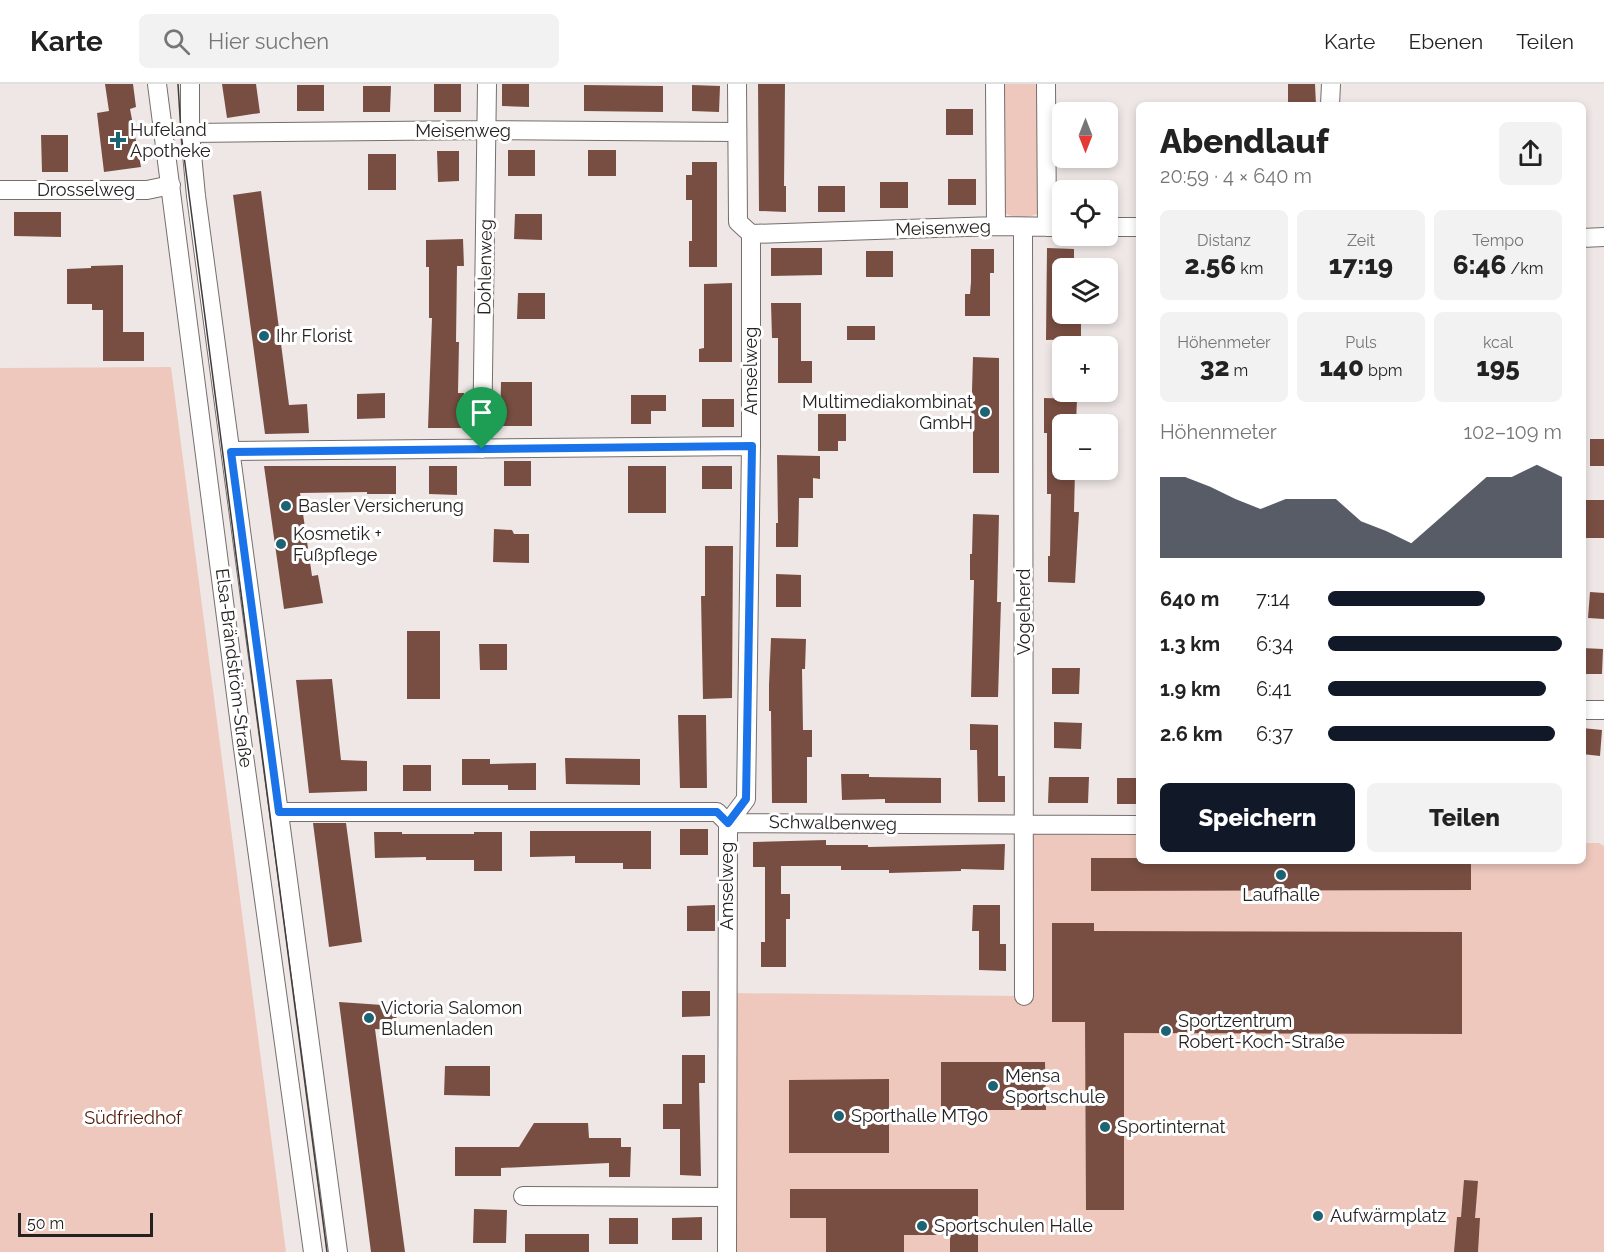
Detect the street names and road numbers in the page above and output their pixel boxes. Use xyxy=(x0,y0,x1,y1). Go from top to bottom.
street label: Meisenweg xyxy=(415,120,511,141)
street label: Drosselweg xyxy=(37,179,135,200)
street label: Meisenweg xyxy=(895,215,991,240)
street label: Dohlenweg xyxy=(473,219,496,315)
street label: Amselweg xyxy=(740,327,761,415)
street label: Elsa-Brändström-Straße xyxy=(212,567,257,769)
street label: Vogelherd xyxy=(1013,569,1034,655)
street label: Schwalbenweg xyxy=(769,811,897,834)
street label: Amselweg xyxy=(716,842,737,930)

